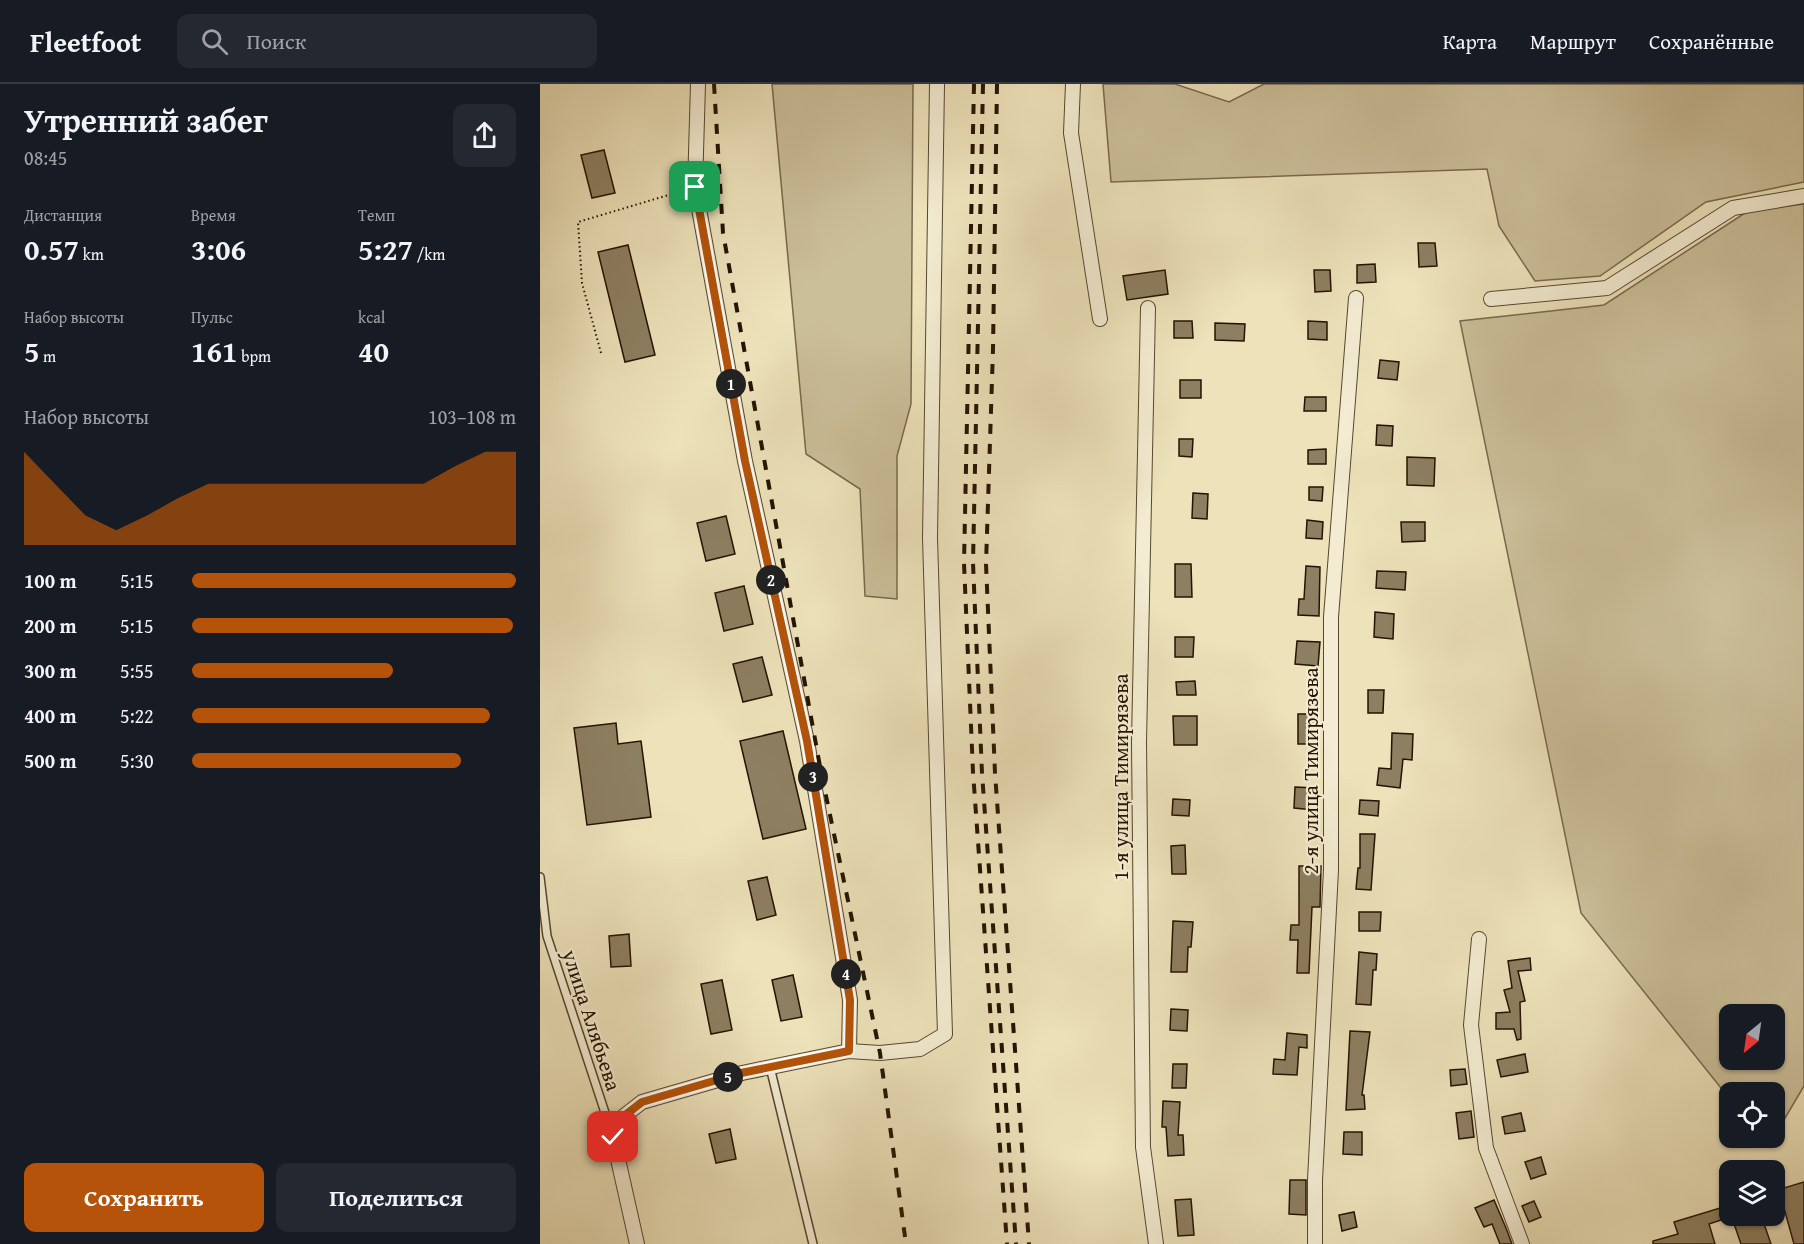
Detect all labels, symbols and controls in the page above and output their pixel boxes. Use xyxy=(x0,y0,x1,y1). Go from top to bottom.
search box xyxy=(177,14,597,68)
text: Fleetfoot xyxy=(30,21,141,62)
icon: search xyxy=(198,25,231,58)
text: Поиск xyxy=(246,25,306,57)
text: Карта xyxy=(1443,26,1497,57)
text: Маршрут xyxy=(1530,26,1616,57)
text: Сохранённые xyxy=(1649,26,1774,57)
text: Утренний забег xyxy=(24,96,268,144)
button: share xyxy=(453,104,516,167)
text: 08:45 xyxy=(24,143,67,172)
pin xyxy=(669,161,720,212)
icon: arrive xyxy=(678,170,711,203)
text: Дистанция xyxy=(24,203,102,227)
text: Время xyxy=(191,203,236,227)
text: Темп xyxy=(358,203,395,227)
text: 0.57 xyxy=(24,227,79,271)
text: 3:06 xyxy=(191,227,246,271)
text: 5:27 xyxy=(358,227,413,271)
text: km xyxy=(79,242,104,266)
text: /km xyxy=(413,242,445,266)
text: Набор высоты xyxy=(24,305,124,329)
text: Пульс xyxy=(191,305,233,329)
text: kcal xyxy=(358,305,385,329)
text: 5 xyxy=(24,329,40,373)
text: 161 xyxy=(191,329,238,373)
text: 40 xyxy=(358,329,389,373)
text: m xyxy=(40,344,56,368)
text: bpm xyxy=(238,344,271,368)
pin: 1 xyxy=(716,369,746,399)
text: 1 xyxy=(727,372,735,396)
text: Набор высоты xyxy=(24,402,149,431)
text: 103–108 m xyxy=(428,402,516,431)
pin: 2 xyxy=(756,565,786,595)
text: 100 m xyxy=(24,566,77,595)
text: 5:15 xyxy=(120,566,154,595)
text: 2 xyxy=(767,568,775,592)
text: 200 m xyxy=(24,611,77,640)
text: 5:15 xyxy=(120,611,154,640)
text: 300 m xyxy=(24,656,77,685)
text: 5:55 xyxy=(120,656,154,685)
street label: 2-я улица Тимирязева xyxy=(1295,668,1326,874)
street label: 1-я улица Тимирязева xyxy=(1105,674,1136,880)
text: 400 m xyxy=(24,701,77,730)
text: 5:22 xyxy=(120,701,154,730)
text: 500 m xyxy=(24,746,77,775)
text: 5:30 xyxy=(120,746,154,775)
pin: 3 xyxy=(798,762,828,792)
text: 3 xyxy=(809,765,817,789)
street label: улица Алябьева xyxy=(554,944,629,1095)
pin: 4 xyxy=(831,959,861,989)
text: 4 xyxy=(842,962,850,986)
north arrow xyxy=(1719,1004,1785,1070)
map controls xyxy=(1719,1004,1785,1226)
pin: 5 xyxy=(713,1062,743,1092)
text: 5 xyxy=(724,1065,732,1089)
button: locate xyxy=(1719,1082,1785,1148)
pin xyxy=(587,1111,638,1162)
icon: check xyxy=(596,1120,629,1153)
button: layers xyxy=(1719,1160,1785,1226)
button: Сохранить xyxy=(24,1163,264,1232)
button: Поделиться xyxy=(276,1163,516,1232)

